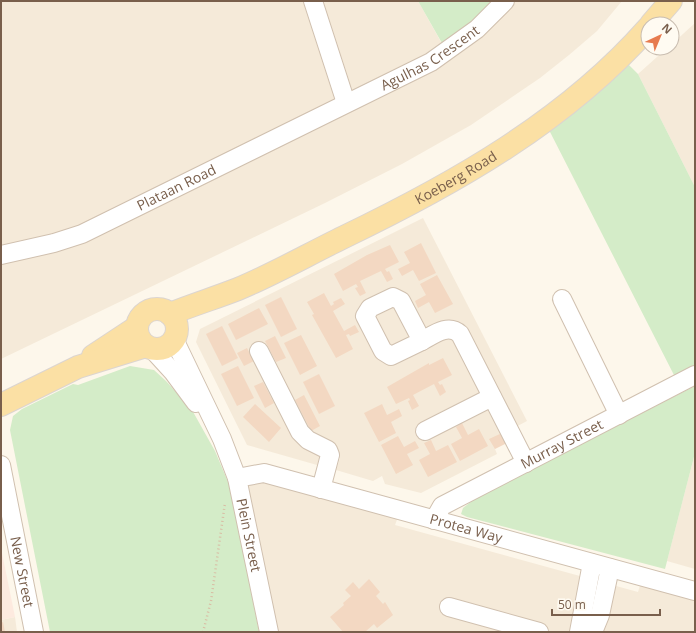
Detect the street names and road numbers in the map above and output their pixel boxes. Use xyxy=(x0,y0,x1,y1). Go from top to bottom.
street label: Agulhas Crescent xyxy=(377,20,483,94)
street label: Koeberg Road xyxy=(411,146,500,209)
street label: Plataan Road xyxy=(133,160,219,215)
street label: Murray Street xyxy=(517,414,606,473)
street label: Plein Street xyxy=(232,496,266,574)
street label: Protea Way xyxy=(428,509,506,547)
street label: New Street xyxy=(6,535,39,609)

